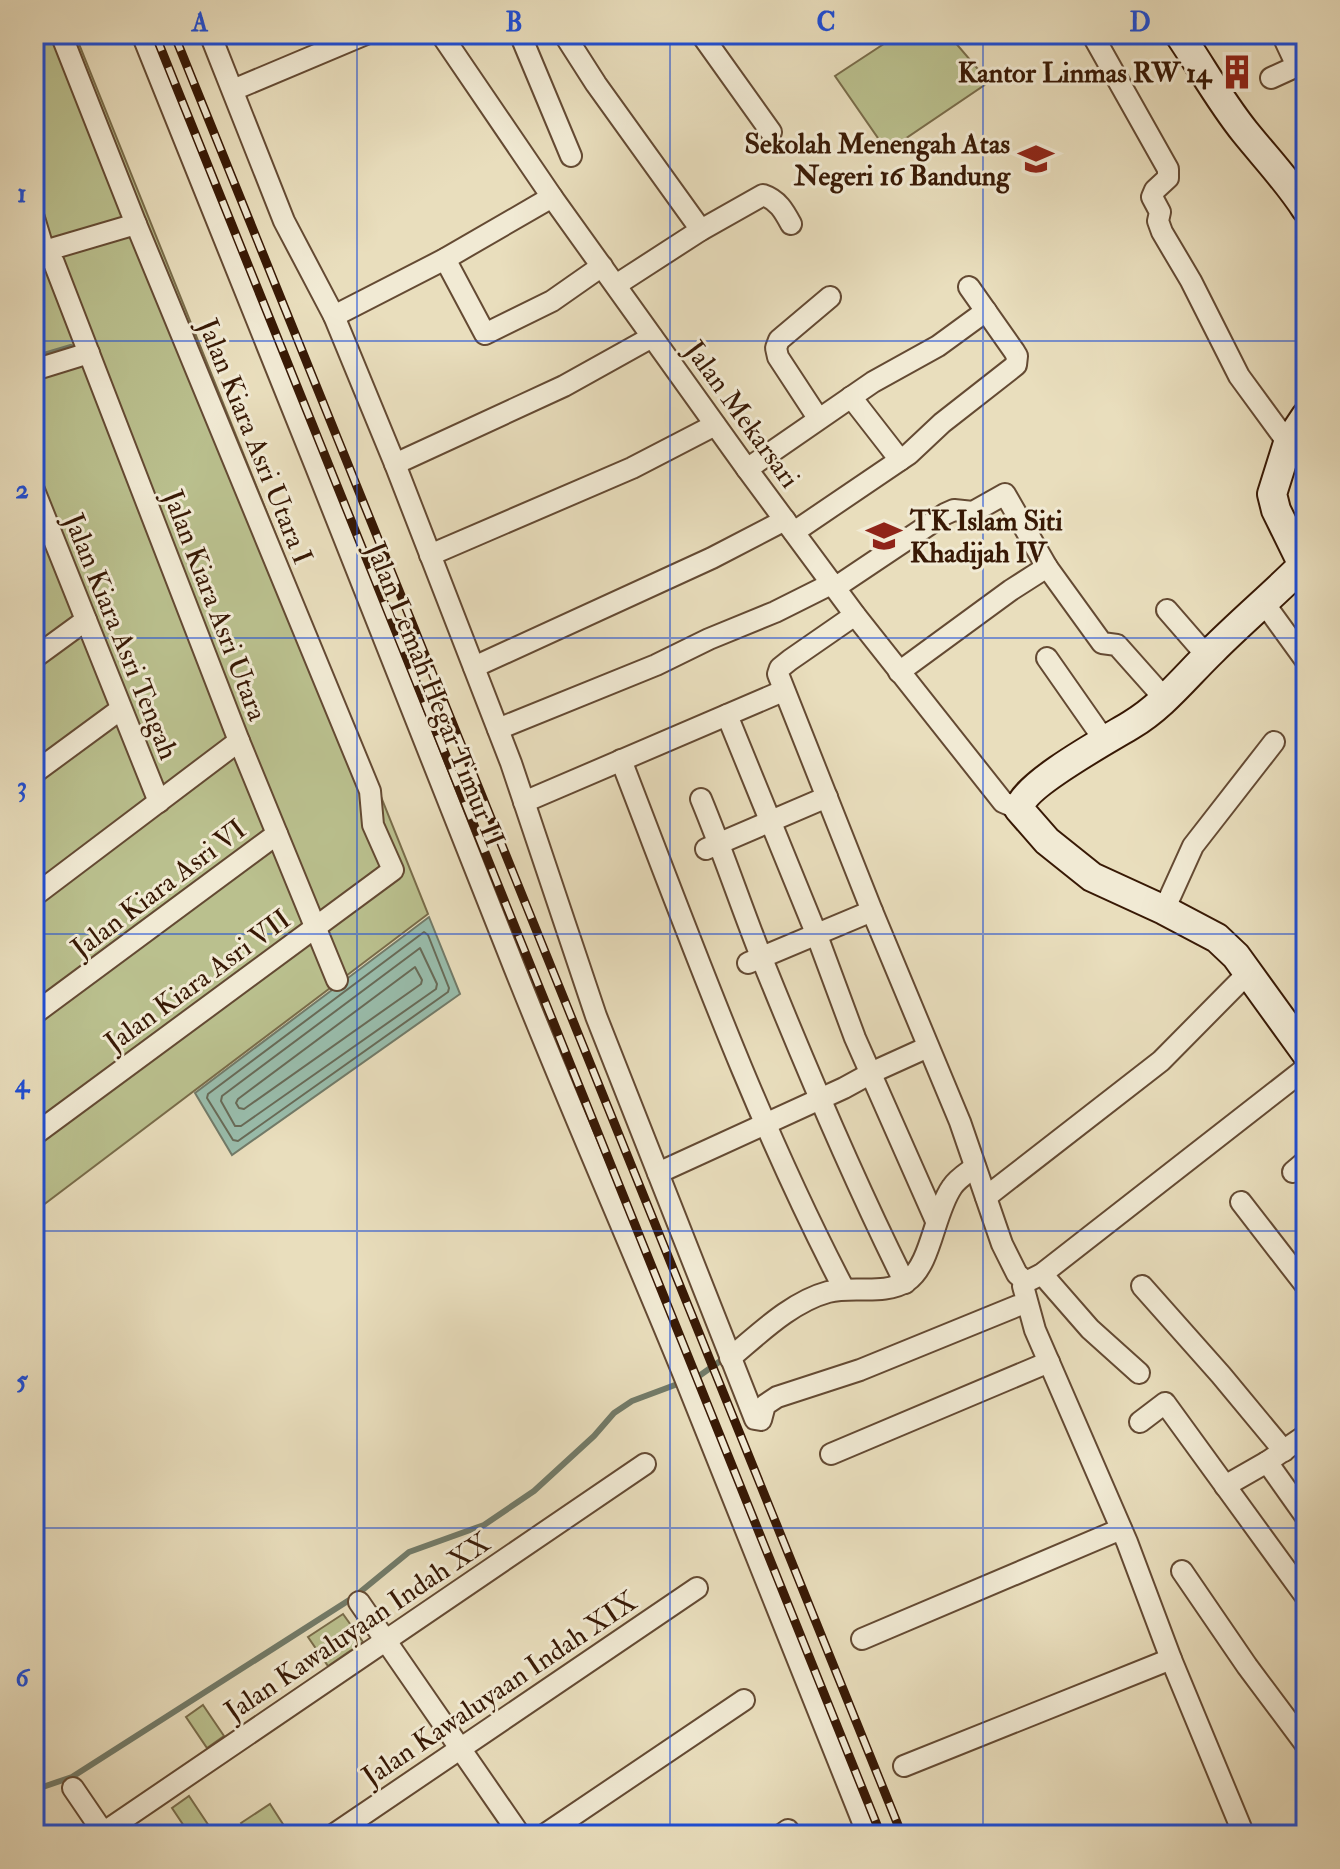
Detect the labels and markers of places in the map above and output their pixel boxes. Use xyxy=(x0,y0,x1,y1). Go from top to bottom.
building icon: Kantor Linmas RW 14 xyxy=(1218,53,1256,91)
place label: Kantor Linmas RW 14 xyxy=(958,56,1213,91)
place label: Sekolah Menengah Atas Negeri 16 Bandung xyxy=(744,127,1011,194)
school or university icon: Sekolah Menengah Atas Negeri 16 Bandung xyxy=(1017,140,1055,178)
place label: TK Islam Siti Khadijah IV xyxy=(909,504,1063,571)
school or university icon: TK Islam Siti Khadijah IV xyxy=(865,517,903,555)

